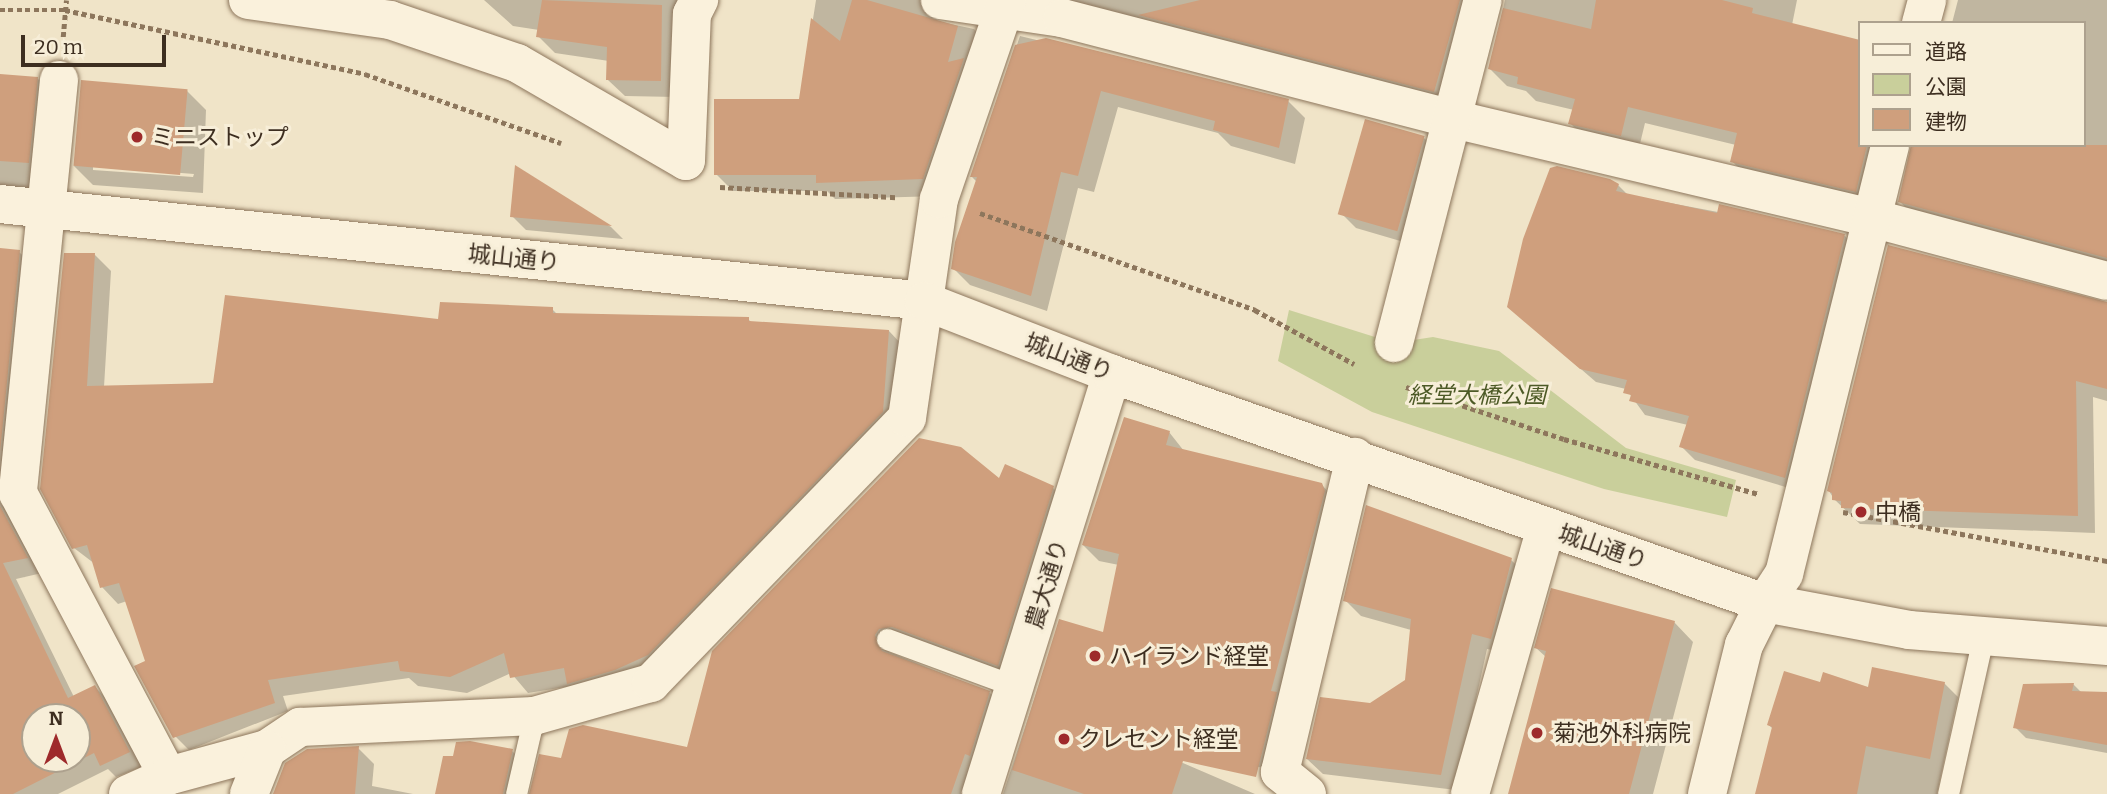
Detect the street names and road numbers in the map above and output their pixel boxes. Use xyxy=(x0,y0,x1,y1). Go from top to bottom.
street label: 城山通り xyxy=(467,239,561,277)
street label: 城山通り xyxy=(1021,328,1117,386)
street label: 城山通り xyxy=(1555,519,1651,575)
street label: 農大通り xyxy=(1020,536,1074,632)

